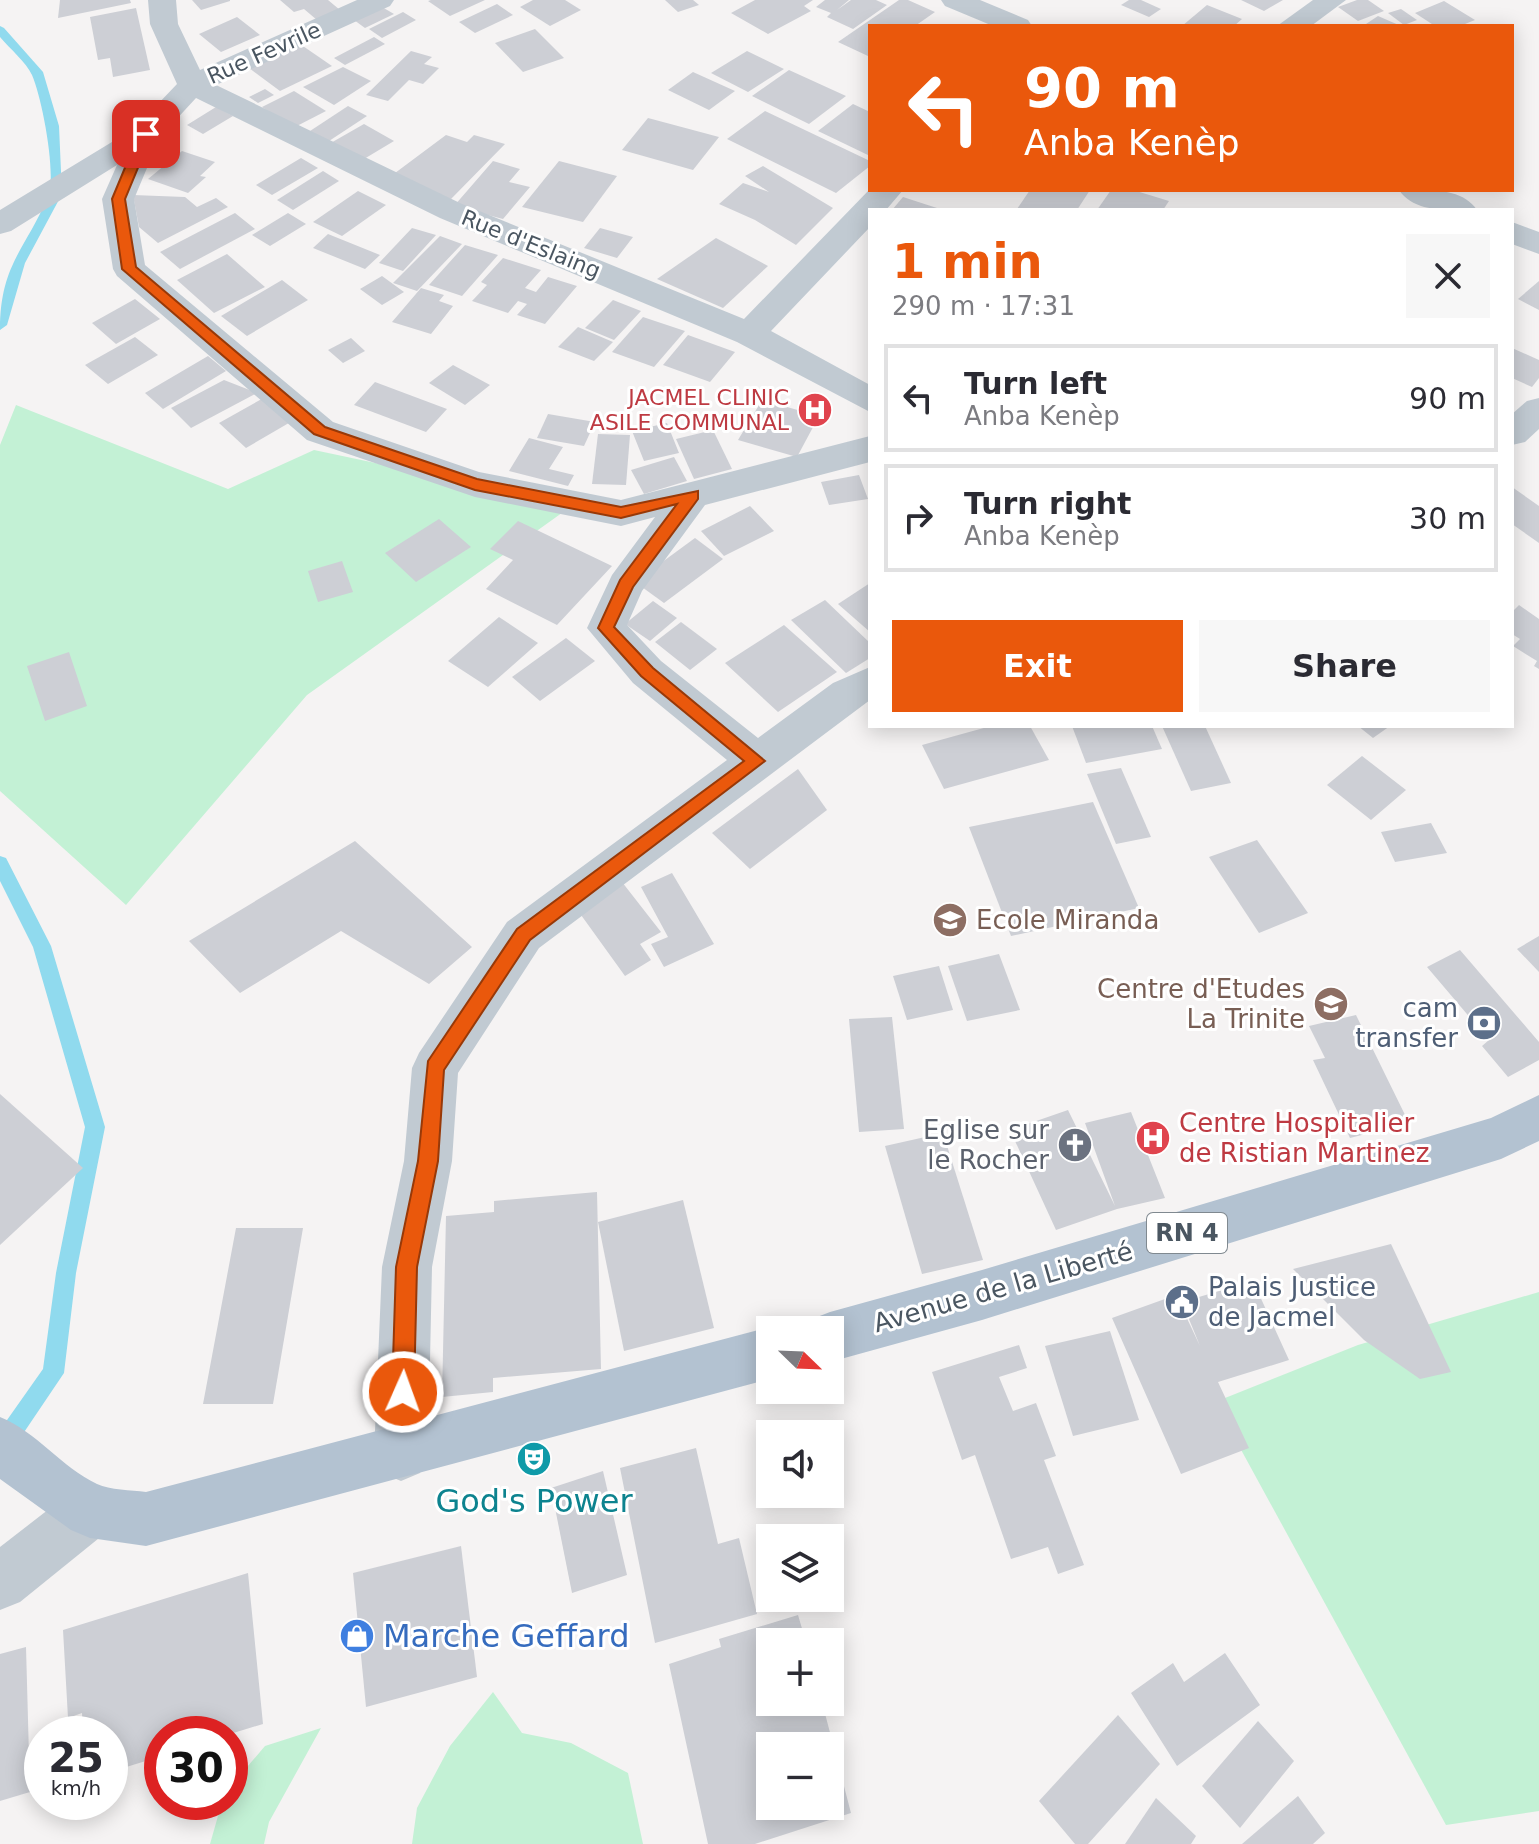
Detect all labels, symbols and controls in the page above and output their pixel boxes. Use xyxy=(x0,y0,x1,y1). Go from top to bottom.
street label: Rue Fevrile xyxy=(203,17,325,89)
text: 90 m xyxy=(1024,55,1180,120)
icon: left xyxy=(892,56,996,160)
pin xyxy=(112,100,180,168)
icon: arrive xyxy=(124,112,168,156)
text: Anba Kenèp xyxy=(1024,122,1240,163)
street label: Rue d'Eslaing xyxy=(458,205,604,283)
text: 1 min xyxy=(892,233,1043,289)
button: close xyxy=(1406,234,1490,318)
text: 290 m · 17:31 xyxy=(892,291,1075,321)
text: Turn left xyxy=(964,366,1107,401)
icon: left xyxy=(896,376,940,420)
text: 90 m xyxy=(1409,381,1486,416)
place label: JACMEL CLINIC ASILE COMMUNAL xyxy=(590,385,790,435)
hospital icon: JACMEL CLINIC ASILE COMMUNAL xyxy=(796,391,834,429)
text: Anba Kenèp xyxy=(964,401,1120,431)
text: Turn right xyxy=(964,486,1131,521)
icon: right xyxy=(896,496,940,540)
text: 30 m xyxy=(1409,501,1486,536)
text: Anba Kenèp xyxy=(964,521,1120,551)
button: Exit xyxy=(892,620,1183,712)
button: Share xyxy=(1199,620,1490,712)
school or university icon: Ecole Miranda xyxy=(931,901,969,939)
place label: Ecole Miranda xyxy=(976,905,1159,935)
place label: Centre d'Etudes La Trinite xyxy=(1097,974,1305,1034)
school or university icon: Centre d'Etudes La Trinite xyxy=(1312,985,1350,1023)
place label: cam transfer xyxy=(1355,993,1458,1053)
bank icon: cam transfer xyxy=(1465,1004,1503,1042)
place label: Centre Hospitalier de Ristian Martinez xyxy=(1179,1108,1429,1168)
place label: Eglise sur le Rocher xyxy=(923,1115,1049,1175)
hospital icon: Centre Hospitalier de Ristian Martinez xyxy=(1134,1119,1172,1157)
church icon: Eglise sur le Rocher xyxy=(1056,1126,1094,1164)
road number: RN 4 xyxy=(1147,1213,1227,1253)
street label: Avenue de la Liberté xyxy=(870,1236,1136,1338)
place label: Palais Justice de Jacmel xyxy=(1208,1272,1376,1332)
public building icon: Palais Justice de Jacmel xyxy=(1163,1283,1201,1321)
north arrow xyxy=(756,1316,844,1404)
map controls xyxy=(756,1316,844,1820)
position arrow xyxy=(361,1350,445,1434)
button: sound xyxy=(756,1420,844,1508)
theatre icon: God's Power xyxy=(515,1440,553,1478)
place label: God's Power xyxy=(435,1482,633,1520)
button: layers xyxy=(756,1524,844,1612)
shop icon: Marche Geffard xyxy=(338,1617,376,1655)
place label: Marche Geffard xyxy=(383,1617,629,1655)
button: + xyxy=(756,1628,844,1716)
speed limit sign: 30 xyxy=(144,1716,248,1820)
button: − xyxy=(756,1732,844,1820)
text: 25 xyxy=(48,1735,104,1781)
text: km/h xyxy=(51,1776,101,1800)

